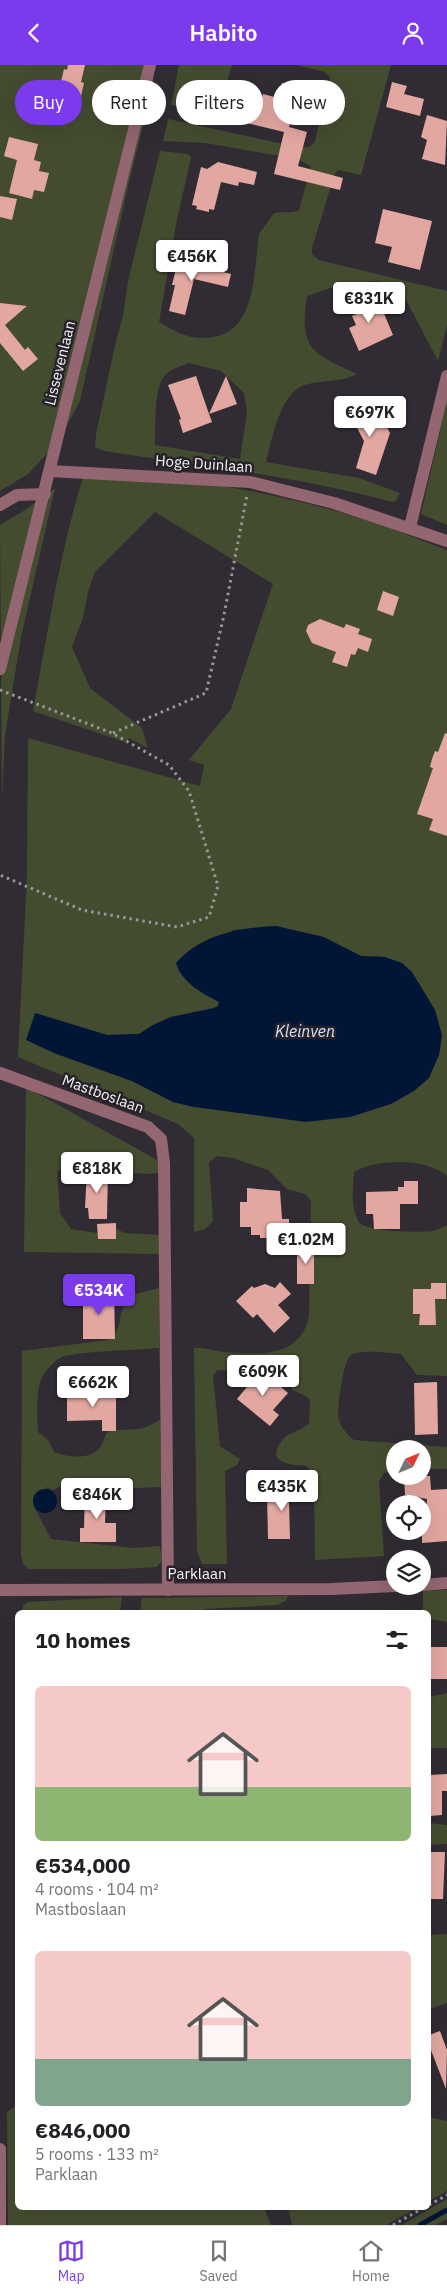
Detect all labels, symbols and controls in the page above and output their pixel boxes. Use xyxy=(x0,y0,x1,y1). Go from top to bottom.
text: Habito xyxy=(190,18,257,47)
icon: back xyxy=(20,19,48,47)
icon: person xyxy=(399,19,427,47)
chip: Buy xyxy=(15,80,82,125)
chip: Rent xyxy=(92,80,166,125)
chip: Filters xyxy=(176,80,263,125)
chip: New xyxy=(273,80,345,125)
pin: €456K xyxy=(157,239,227,282)
text: €456K xyxy=(167,246,217,266)
pin: €831K xyxy=(334,281,404,324)
text: €831K xyxy=(344,288,394,308)
street label: Lissevenlaan xyxy=(40,319,79,407)
pin: €697K xyxy=(335,395,405,438)
text: €697K xyxy=(345,402,395,422)
street label: Hoge Duinlaan xyxy=(154,451,254,476)
water label: Kleinven xyxy=(275,1021,335,1041)
street label: Mastboslaan xyxy=(60,1070,147,1117)
pin: €818K xyxy=(62,1151,132,1194)
text: €818K xyxy=(72,1158,122,1178)
pin: €1.02M xyxy=(265,1223,347,1265)
text: €1.02M xyxy=(278,1229,334,1249)
pin: €534K xyxy=(64,1273,134,1316)
text: €534K xyxy=(74,1280,124,1300)
pin: €609K xyxy=(228,1355,298,1397)
text: €609K xyxy=(238,1361,288,1381)
pin: €662K xyxy=(58,1365,128,1408)
text: €662K xyxy=(68,1372,118,1392)
north arrow xyxy=(386,1440,431,1485)
map controls xyxy=(386,1440,431,1595)
pin: €435K xyxy=(247,1469,317,1512)
text: €435K xyxy=(257,1476,307,1496)
pin: €846K xyxy=(62,1477,132,1520)
text: €846K xyxy=(72,1484,122,1504)
button: locate xyxy=(386,1495,431,1540)
button: layers xyxy=(386,1550,431,1595)
street label: Parklaan xyxy=(168,1564,226,1583)
text: 10 homes xyxy=(35,1626,131,1654)
icon: filters xyxy=(383,1626,411,1654)
icon: home xyxy=(178,1719,268,1809)
text: €534,000 xyxy=(35,1851,130,1879)
text: 4 rooms · 104 m² xyxy=(35,1879,159,1899)
text: Mastboslaan xyxy=(35,1899,126,1919)
icon: home xyxy=(178,1984,268,2074)
text: €846,000 xyxy=(35,2116,130,2144)
text: 5 rooms · 133 m² xyxy=(35,2144,159,2164)
text: Parklaan xyxy=(35,2164,98,2184)
tab: Map xyxy=(57,2237,85,2285)
tab: Saved xyxy=(200,2237,238,2285)
tab: Home xyxy=(352,2237,390,2285)

